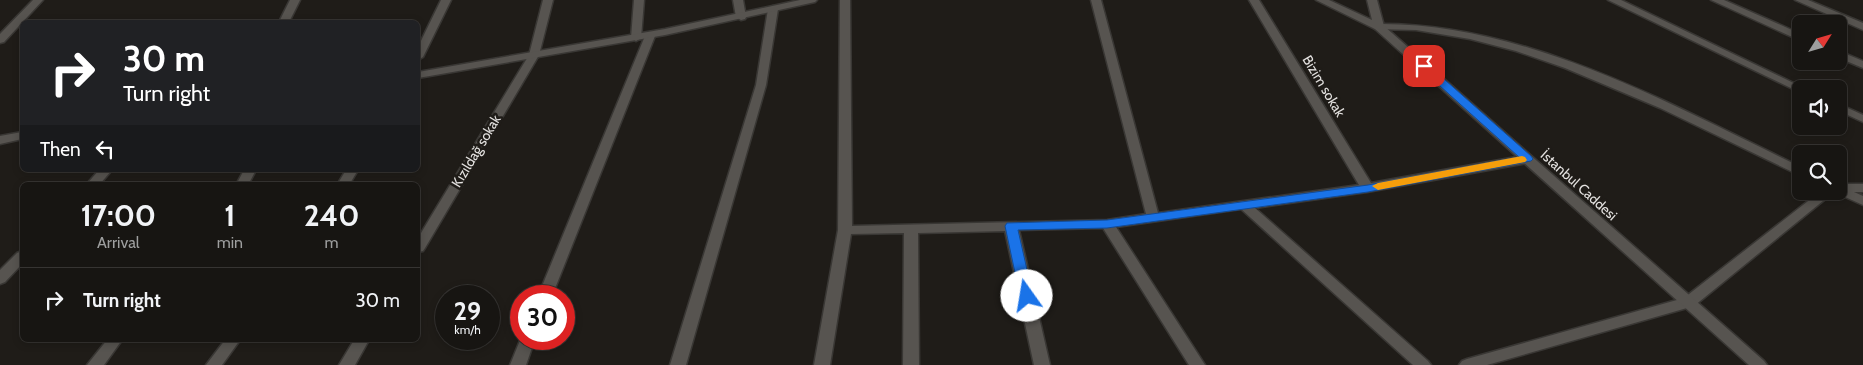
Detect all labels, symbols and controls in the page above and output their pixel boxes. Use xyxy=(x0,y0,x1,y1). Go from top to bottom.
north arrow xyxy=(1792,15,1848,70)
map controls xyxy=(1792,15,1847,200)
text: 30 m xyxy=(123,37,205,80)
icon: right xyxy=(40,40,105,105)
pin xyxy=(1403,45,1445,87)
street label: Bizim sokak xyxy=(1299,52,1350,121)
icon: arrive xyxy=(1410,52,1438,80)
text: Turn right xyxy=(123,80,210,107)
button: sound xyxy=(1792,80,1847,135)
street label: Kızıldağ sokak xyxy=(447,111,505,190)
icon: left xyxy=(91,135,119,163)
text: Then xyxy=(40,138,81,161)
button: search xyxy=(1792,145,1847,200)
street label: İstanbul Caddesi xyxy=(1537,146,1621,224)
text: 17:00 xyxy=(81,197,156,234)
text: 1 xyxy=(224,197,235,234)
text: 240 xyxy=(304,197,359,234)
text: Arrival xyxy=(97,233,140,252)
text: min xyxy=(217,233,243,252)
text: m xyxy=(324,233,339,252)
position arrow xyxy=(1000,269,1052,321)
speed limit sign: 30 xyxy=(510,285,575,350)
icon: right xyxy=(40,286,68,314)
text: Turn right xyxy=(83,289,161,312)
text: 30 m xyxy=(356,289,400,312)
text: 29 xyxy=(454,296,481,326)
text: km/h xyxy=(454,322,481,337)

